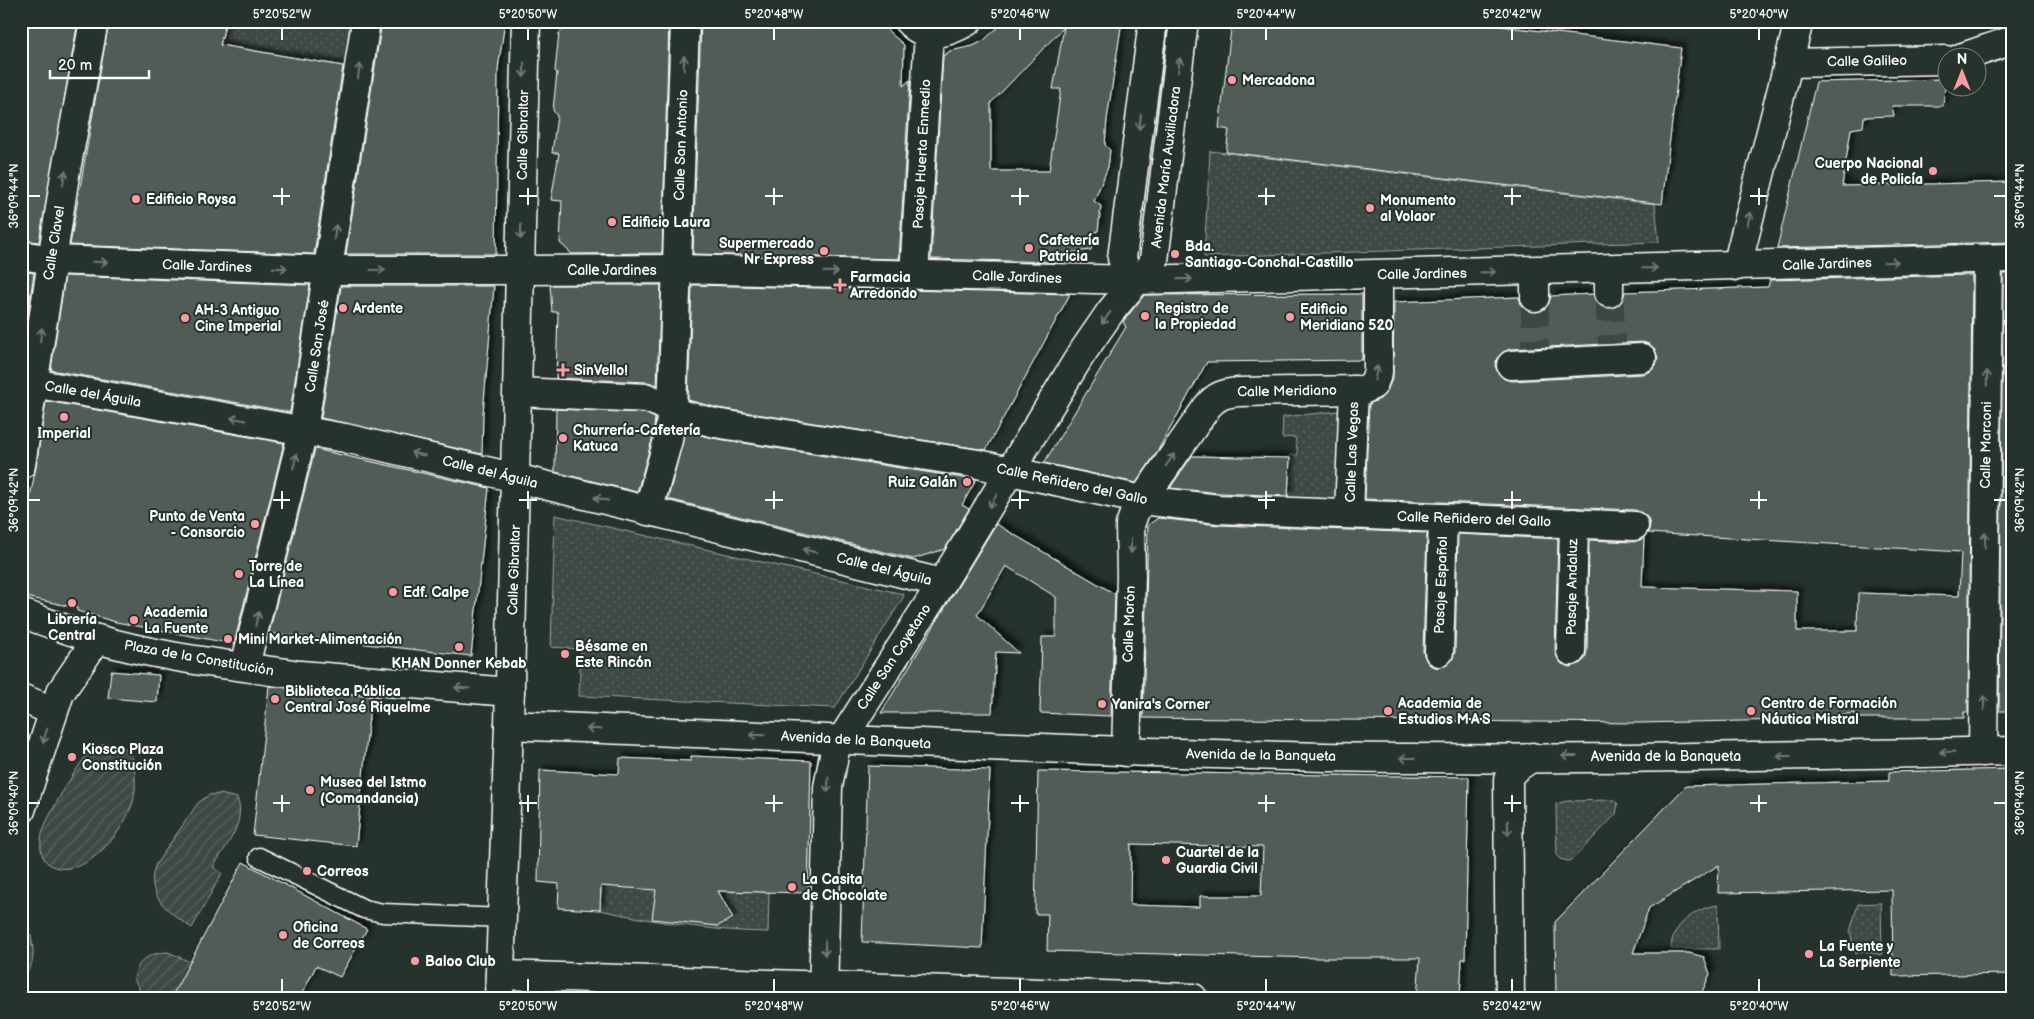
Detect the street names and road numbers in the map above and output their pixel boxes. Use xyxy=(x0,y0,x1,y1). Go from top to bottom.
street label: Calle Galileo xyxy=(1827,52,1907,70)
street label: Pasaje Huerta Enmedio xyxy=(910,79,934,229)
street label: Avenida María Auxiliadora xyxy=(1148,85,1184,249)
street label: Calle Gibraltar xyxy=(514,89,532,180)
street label: Calle San Antonio xyxy=(671,89,691,201)
street label: Calle Clavel xyxy=(40,205,68,281)
street label: Calle Jardines xyxy=(1782,254,1872,274)
street label: Calle Jardines xyxy=(162,256,252,276)
street label: Calle Jardines xyxy=(567,262,657,279)
street label: Calle Jardines xyxy=(1377,265,1467,283)
street label: Calle Jardines xyxy=(972,267,1062,287)
street label: Calle San José xyxy=(301,298,333,394)
street label: Calle del Águila xyxy=(43,376,143,411)
street label: Calle Meridiano xyxy=(1237,382,1337,400)
street label: Calle Las Vegas xyxy=(1342,401,1362,503)
street label: Calle Marconi xyxy=(1977,401,1995,489)
street label: Calle del Águila xyxy=(440,451,540,492)
street label: Calle Reñidero del Gallo xyxy=(995,460,1149,508)
street label: Calle Reñidero del Gallo xyxy=(1397,508,1551,530)
street label: Calle Gibraltar xyxy=(504,524,524,615)
street label: Pasaje Español xyxy=(1431,536,1451,634)
street label: Pasaje Andaluz xyxy=(1563,538,1581,635)
street label: Calle del Águila xyxy=(834,548,934,589)
street label: Calle Morón xyxy=(1119,585,1139,663)
street label: Calle San Cayetano xyxy=(853,601,935,713)
street label: Plaza de la Constitución xyxy=(123,636,275,680)
street label: Avenida de la Banqueta xyxy=(781,728,932,752)
street label: Avenida de la Banqueta xyxy=(1186,745,1336,765)
street label: Avenida de la Banqueta xyxy=(1591,748,1741,765)

